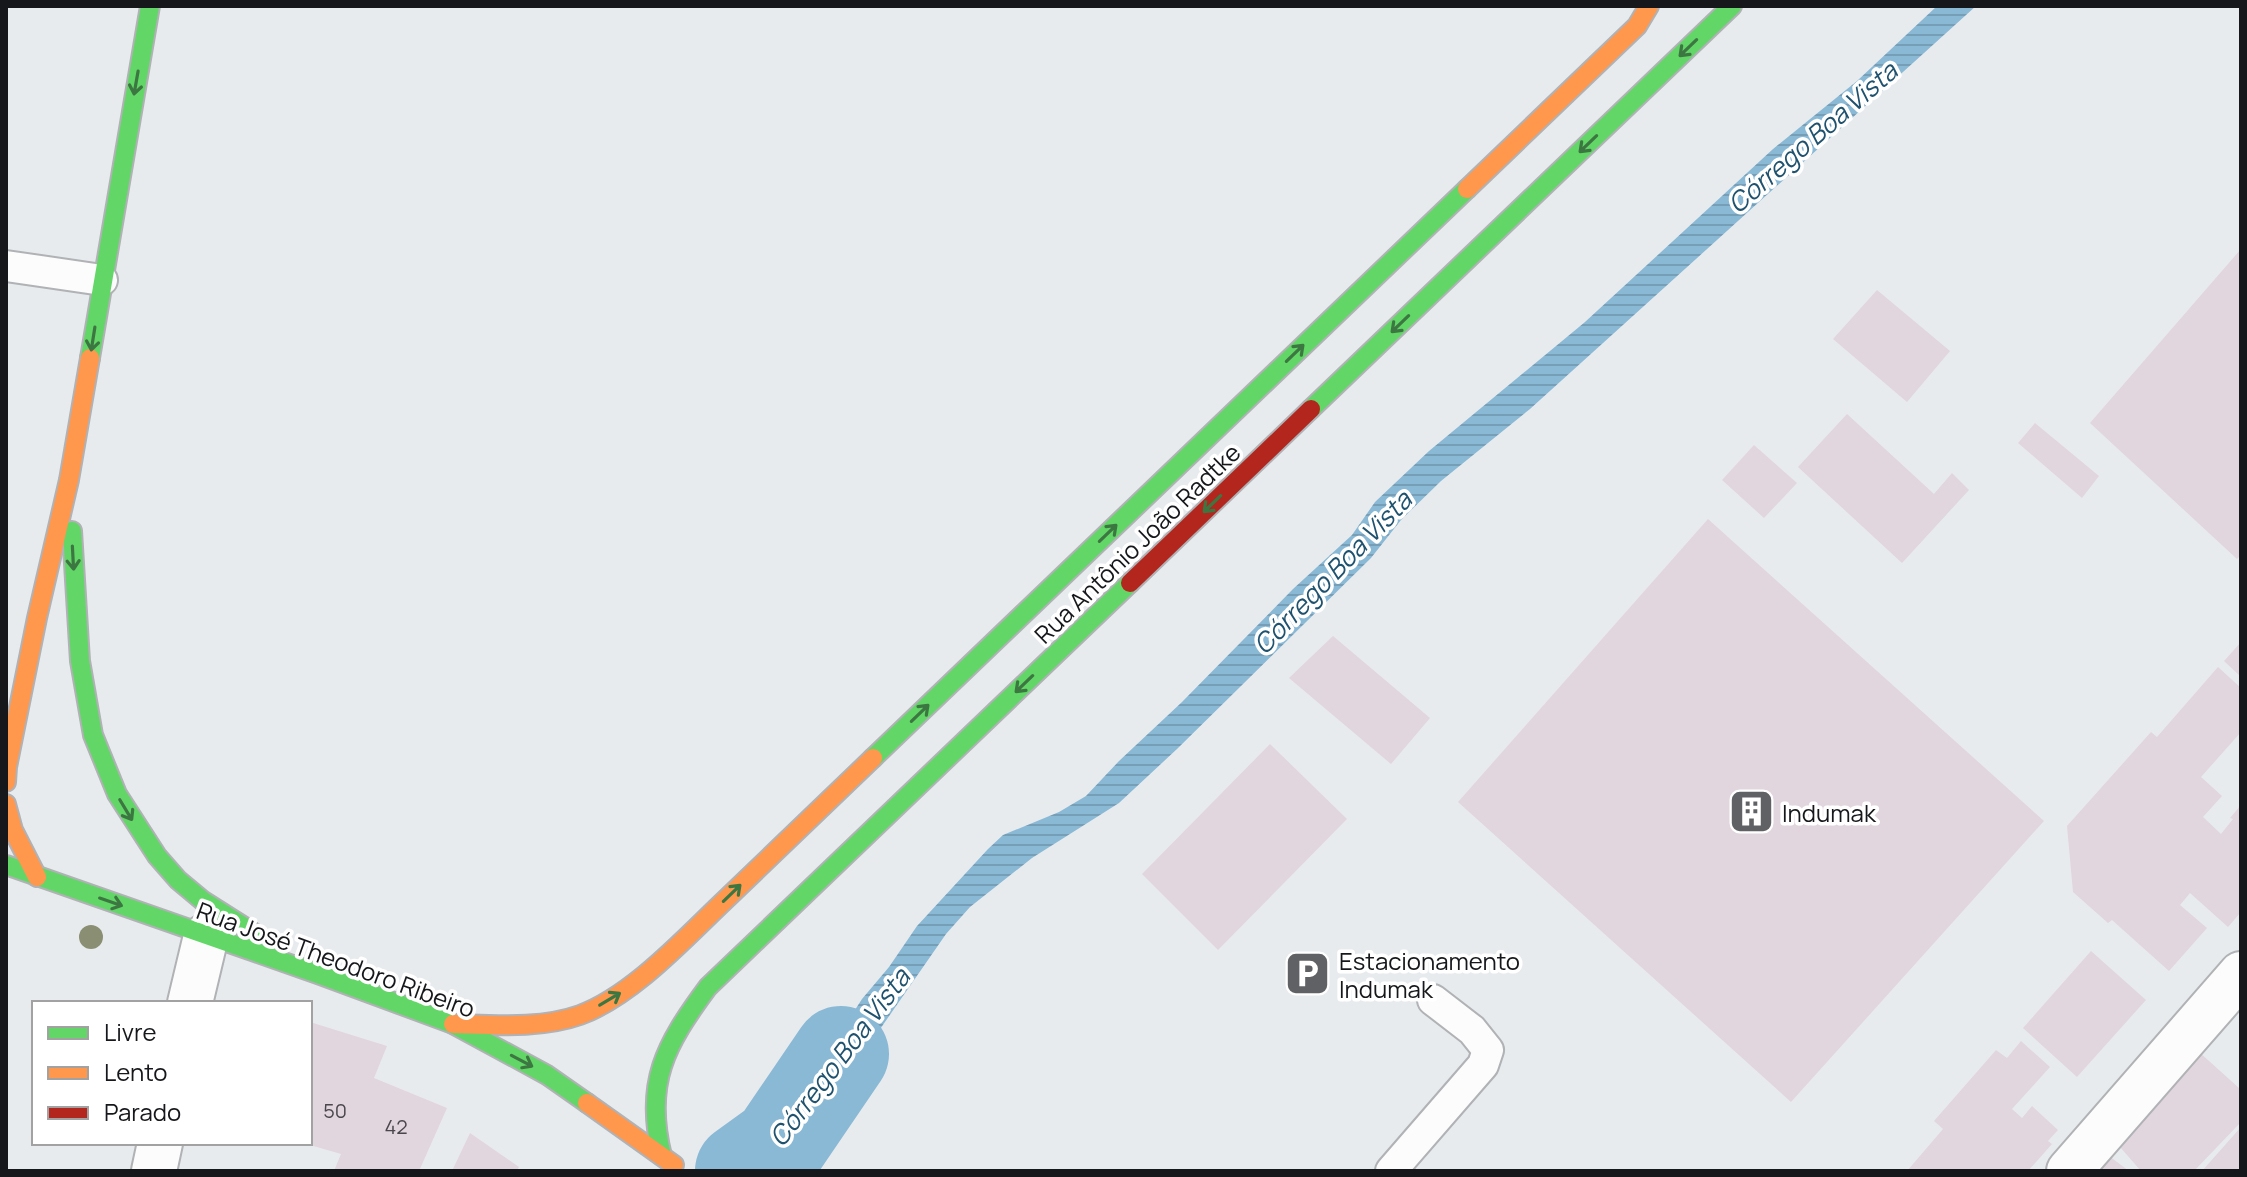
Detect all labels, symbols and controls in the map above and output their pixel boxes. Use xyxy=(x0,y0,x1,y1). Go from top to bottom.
one-way arrow xyxy=(1679,38,1698,57)
water label: Córrego Boa Vista xyxy=(1719,52,1906,221)
one-way arrow xyxy=(128,70,143,95)
one-way arrow xyxy=(1578,134,1598,153)
one-way arrow xyxy=(1391,314,1410,333)
one-way arrow xyxy=(85,326,100,351)
one-way arrow xyxy=(1285,344,1304,363)
street label: Rua Antônio João Radtke xyxy=(1027,436,1247,650)
water label: Córrego Boa Vista xyxy=(1245,481,1420,662)
one-way arrow xyxy=(1202,494,1222,513)
one-way arrow xyxy=(1097,524,1117,543)
one-way arrow xyxy=(66,544,81,571)
one-way arrow xyxy=(1014,674,1034,693)
one-way arrow xyxy=(910,704,929,723)
building icon: Indumak xyxy=(1727,788,1775,836)
place label: Indumak xyxy=(1782,796,1877,829)
one-way arrow xyxy=(119,798,135,821)
one-way arrow xyxy=(722,884,741,903)
street label: Rua José Theodoro Ribeiro xyxy=(192,893,480,1025)
one-way arrow xyxy=(98,896,123,911)
place label: Estacionamento Indumak xyxy=(1339,944,1520,1005)
parking icon: Estacionamento Indumak xyxy=(1284,950,1332,998)
water label: Córrego Boa Vista xyxy=(760,959,919,1153)
one-way arrow xyxy=(598,991,621,1007)
legend xyxy=(32,1001,312,1145)
text: Livre xyxy=(104,1015,157,1048)
one-way arrow xyxy=(510,1053,533,1069)
text: Lento xyxy=(104,1055,168,1088)
text: Parado xyxy=(104,1095,181,1128)
house number: 50 xyxy=(323,1097,347,1124)
house number: 42 xyxy=(384,1113,408,1140)

